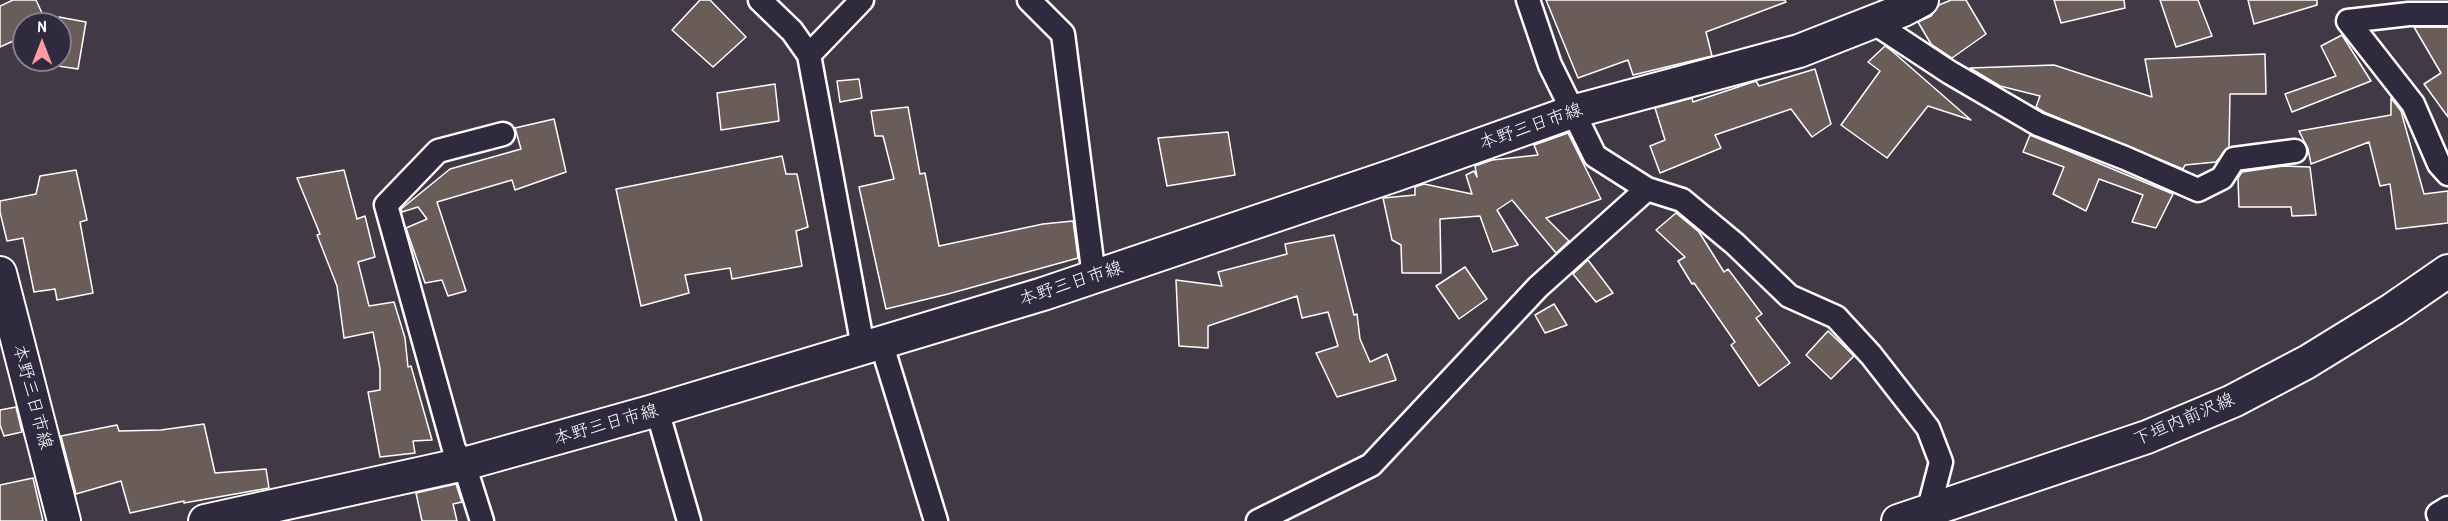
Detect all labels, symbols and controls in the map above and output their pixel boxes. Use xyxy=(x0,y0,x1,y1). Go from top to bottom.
north arrow xyxy=(12,12,72,72)
text: N xyxy=(38,15,46,37)
street label: 本野三日市線 xyxy=(1476,99,1586,155)
street label: 本野三日市線 xyxy=(1016,257,1126,311)
street label: 本野三日市線 xyxy=(8,342,56,452)
street label: 下垣内前沢線 xyxy=(2130,389,2238,451)
street label: 本野三日市線 xyxy=(551,400,661,450)

